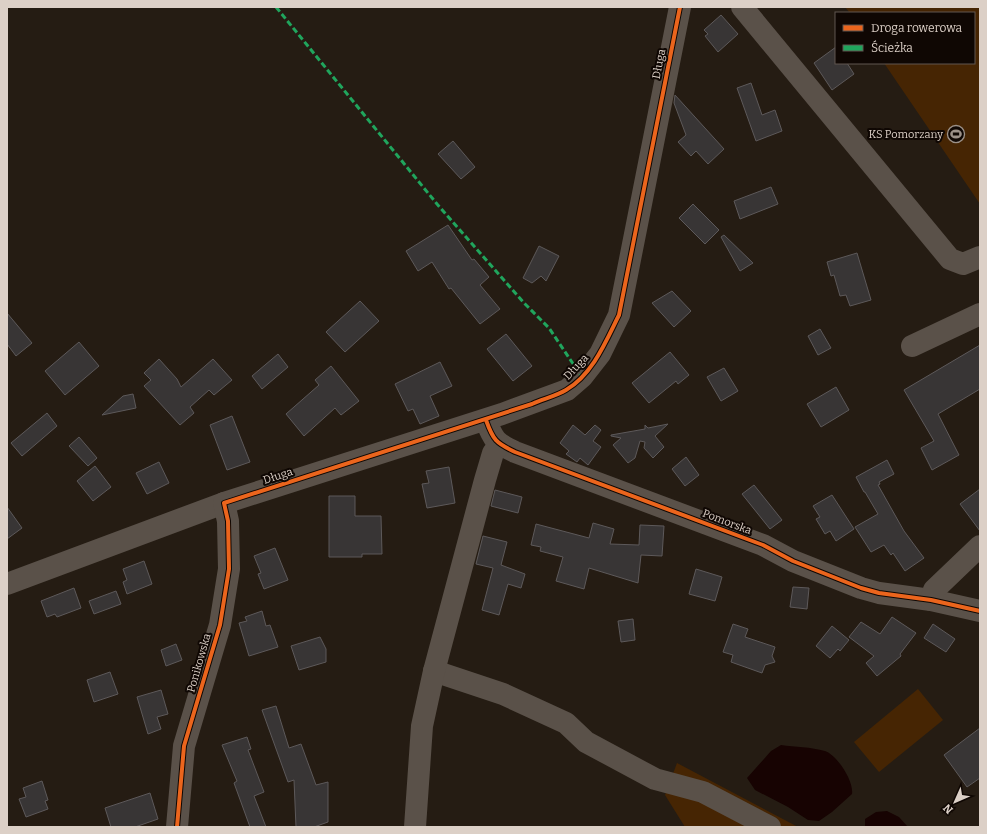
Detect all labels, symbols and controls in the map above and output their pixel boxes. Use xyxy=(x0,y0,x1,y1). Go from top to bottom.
legend xyxy=(835,12,975,64)
text: Droga rowerowa xyxy=(871,21,963,35)
text: Ścieżka xyxy=(871,40,913,55)
street label: Długa xyxy=(650,48,668,80)
sports icon: KS Pomorzany xyxy=(946,124,966,144)
place label: KS Pomorzany xyxy=(869,128,943,141)
street label: Długa xyxy=(561,351,591,383)
street label: Długa xyxy=(262,465,294,487)
street label: Pomorska xyxy=(701,507,753,537)
street label: Ponikowska xyxy=(184,632,214,694)
north arrow xyxy=(935,782,975,822)
text: N xyxy=(940,801,956,816)

